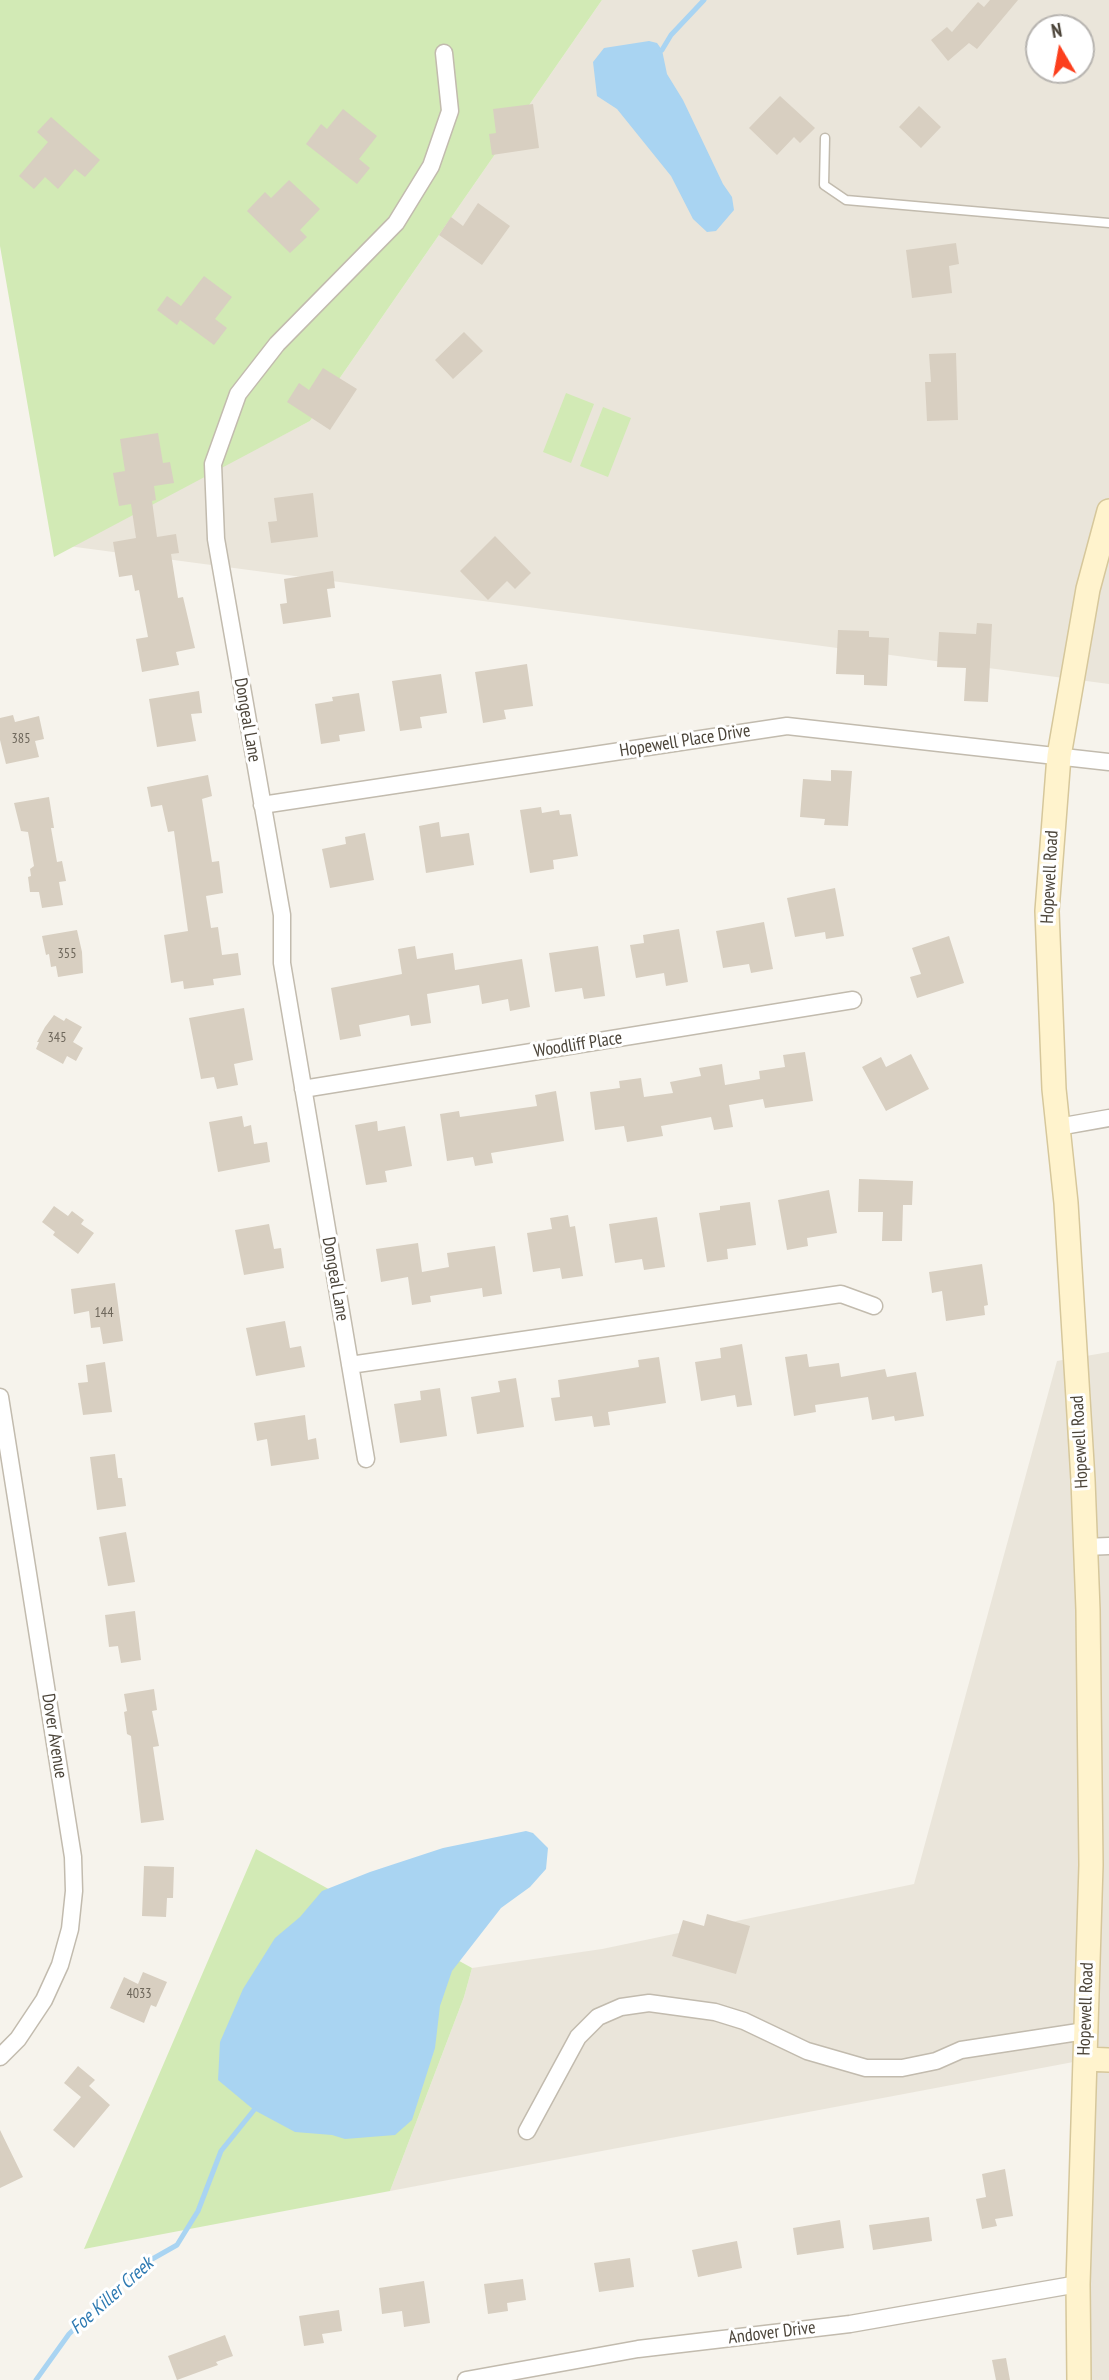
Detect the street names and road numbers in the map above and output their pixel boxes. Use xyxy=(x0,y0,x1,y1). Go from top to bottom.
street label: Dongeal Lane xyxy=(229,676,265,764)
street label: Hopewell Place Drive xyxy=(618,720,752,762)
street label: Hopewell Road xyxy=(1037,830,1063,924)
street label: Woodliff Place xyxy=(532,1027,624,1063)
street label: Dongeal Lane xyxy=(317,1235,353,1323)
street label: Hopewell Road xyxy=(1067,1395,1093,1489)
street label: Dover Avenue xyxy=(37,1692,71,1780)
street label: Hopewell Road xyxy=(1074,1962,1098,2056)
street label: Andover Drive xyxy=(727,2317,817,2349)

